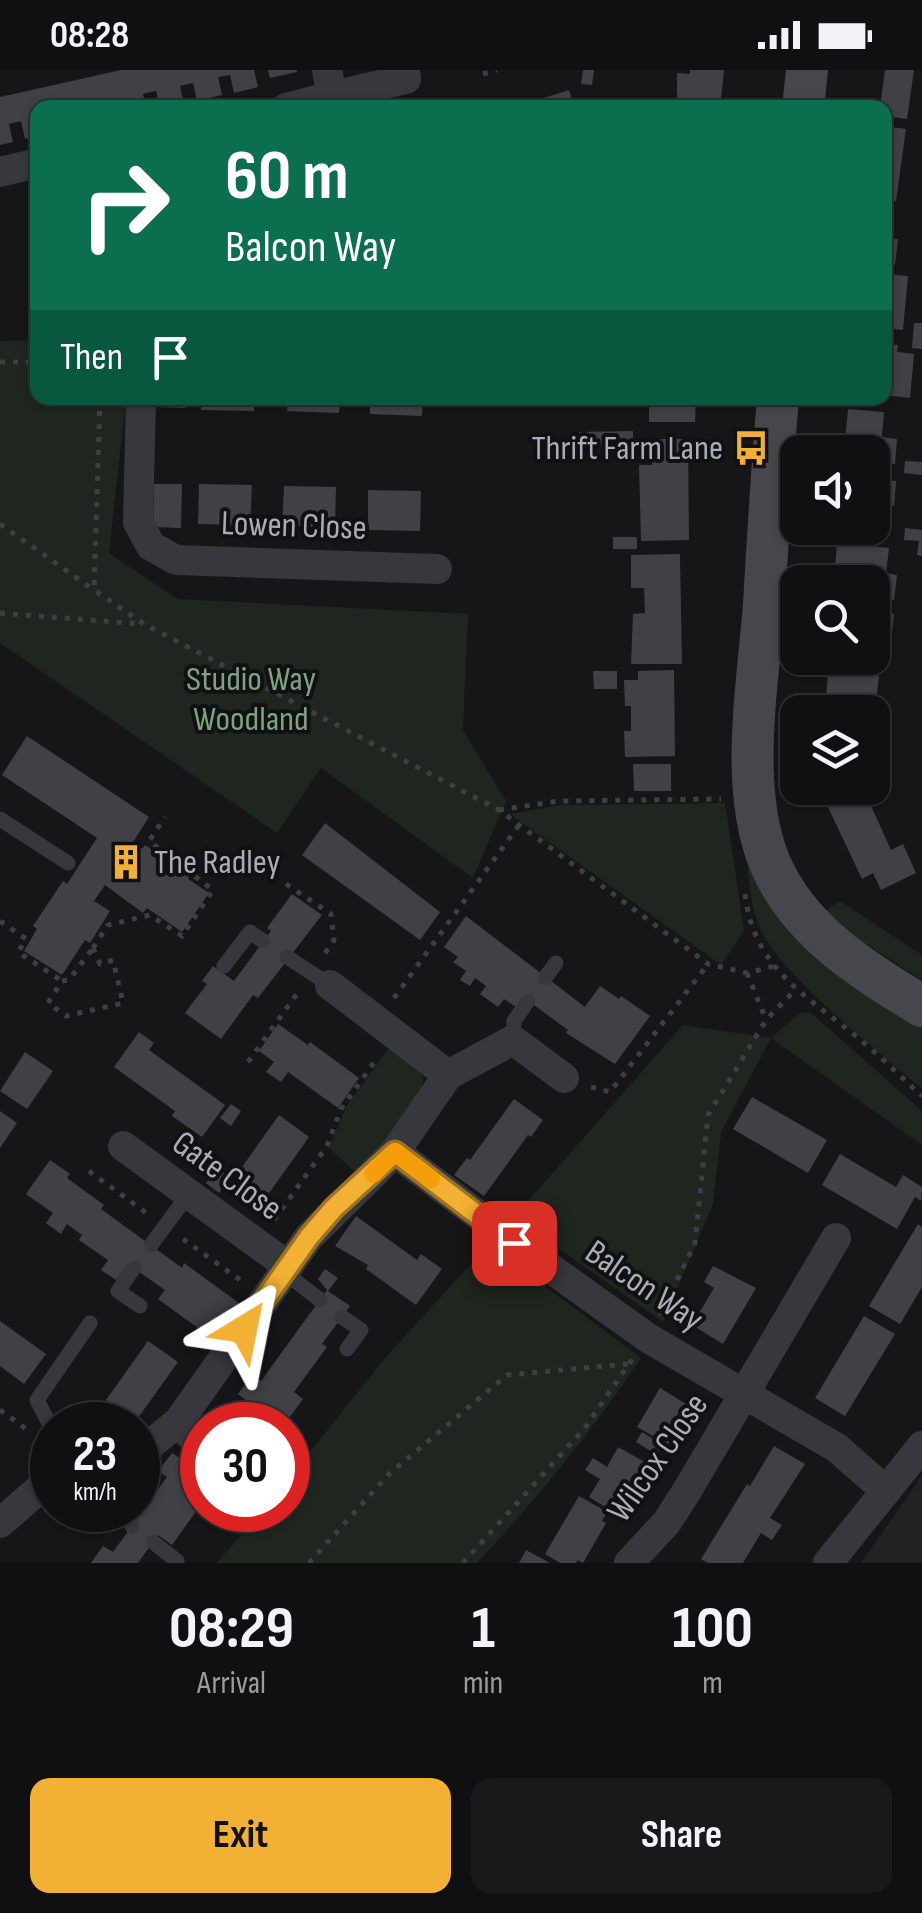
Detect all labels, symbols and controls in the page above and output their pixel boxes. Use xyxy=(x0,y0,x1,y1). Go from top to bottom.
text: 08:28 xyxy=(50,13,129,58)
text: 60 m xyxy=(225,135,349,219)
icon: right xyxy=(60,140,190,270)
text: Balcon Way xyxy=(225,220,396,275)
icon: arrive xyxy=(143,330,198,385)
text: Then xyxy=(60,335,123,380)
place label: Thrift Farm Lane xyxy=(532,427,723,470)
bus stop icon: Thrift Farm Lane xyxy=(732,429,770,467)
map controls xyxy=(780,435,890,805)
button: sound xyxy=(780,435,890,545)
street label: Lowen Close xyxy=(220,502,368,550)
button: search xyxy=(780,565,890,675)
park label: Studio Way Woodland xyxy=(186,658,316,741)
button: layers xyxy=(780,695,890,805)
place label: The Radley xyxy=(154,841,280,884)
building icon: The Radley xyxy=(107,843,145,881)
street label: Gate Close xyxy=(164,1122,290,1230)
pin xyxy=(472,1201,557,1286)
icon: arrive xyxy=(487,1216,542,1271)
street label: Balcon Way xyxy=(577,1231,711,1341)
position arrow xyxy=(192,1277,296,1381)
street label: Wilcox Close xyxy=(598,1385,718,1531)
speed limit sign: 30 xyxy=(180,1402,310,1532)
text: 23 xyxy=(73,1425,117,1485)
text: km/h xyxy=(73,1477,117,1508)
text: 08:29 xyxy=(169,1593,294,1665)
text: 1 xyxy=(471,1593,495,1665)
text: 100 xyxy=(672,1593,753,1665)
text: Arrival xyxy=(197,1664,266,1703)
text: min xyxy=(463,1664,503,1703)
text: m xyxy=(702,1664,723,1703)
button: Exit xyxy=(30,1778,451,1893)
button: Share xyxy=(471,1778,892,1893)

